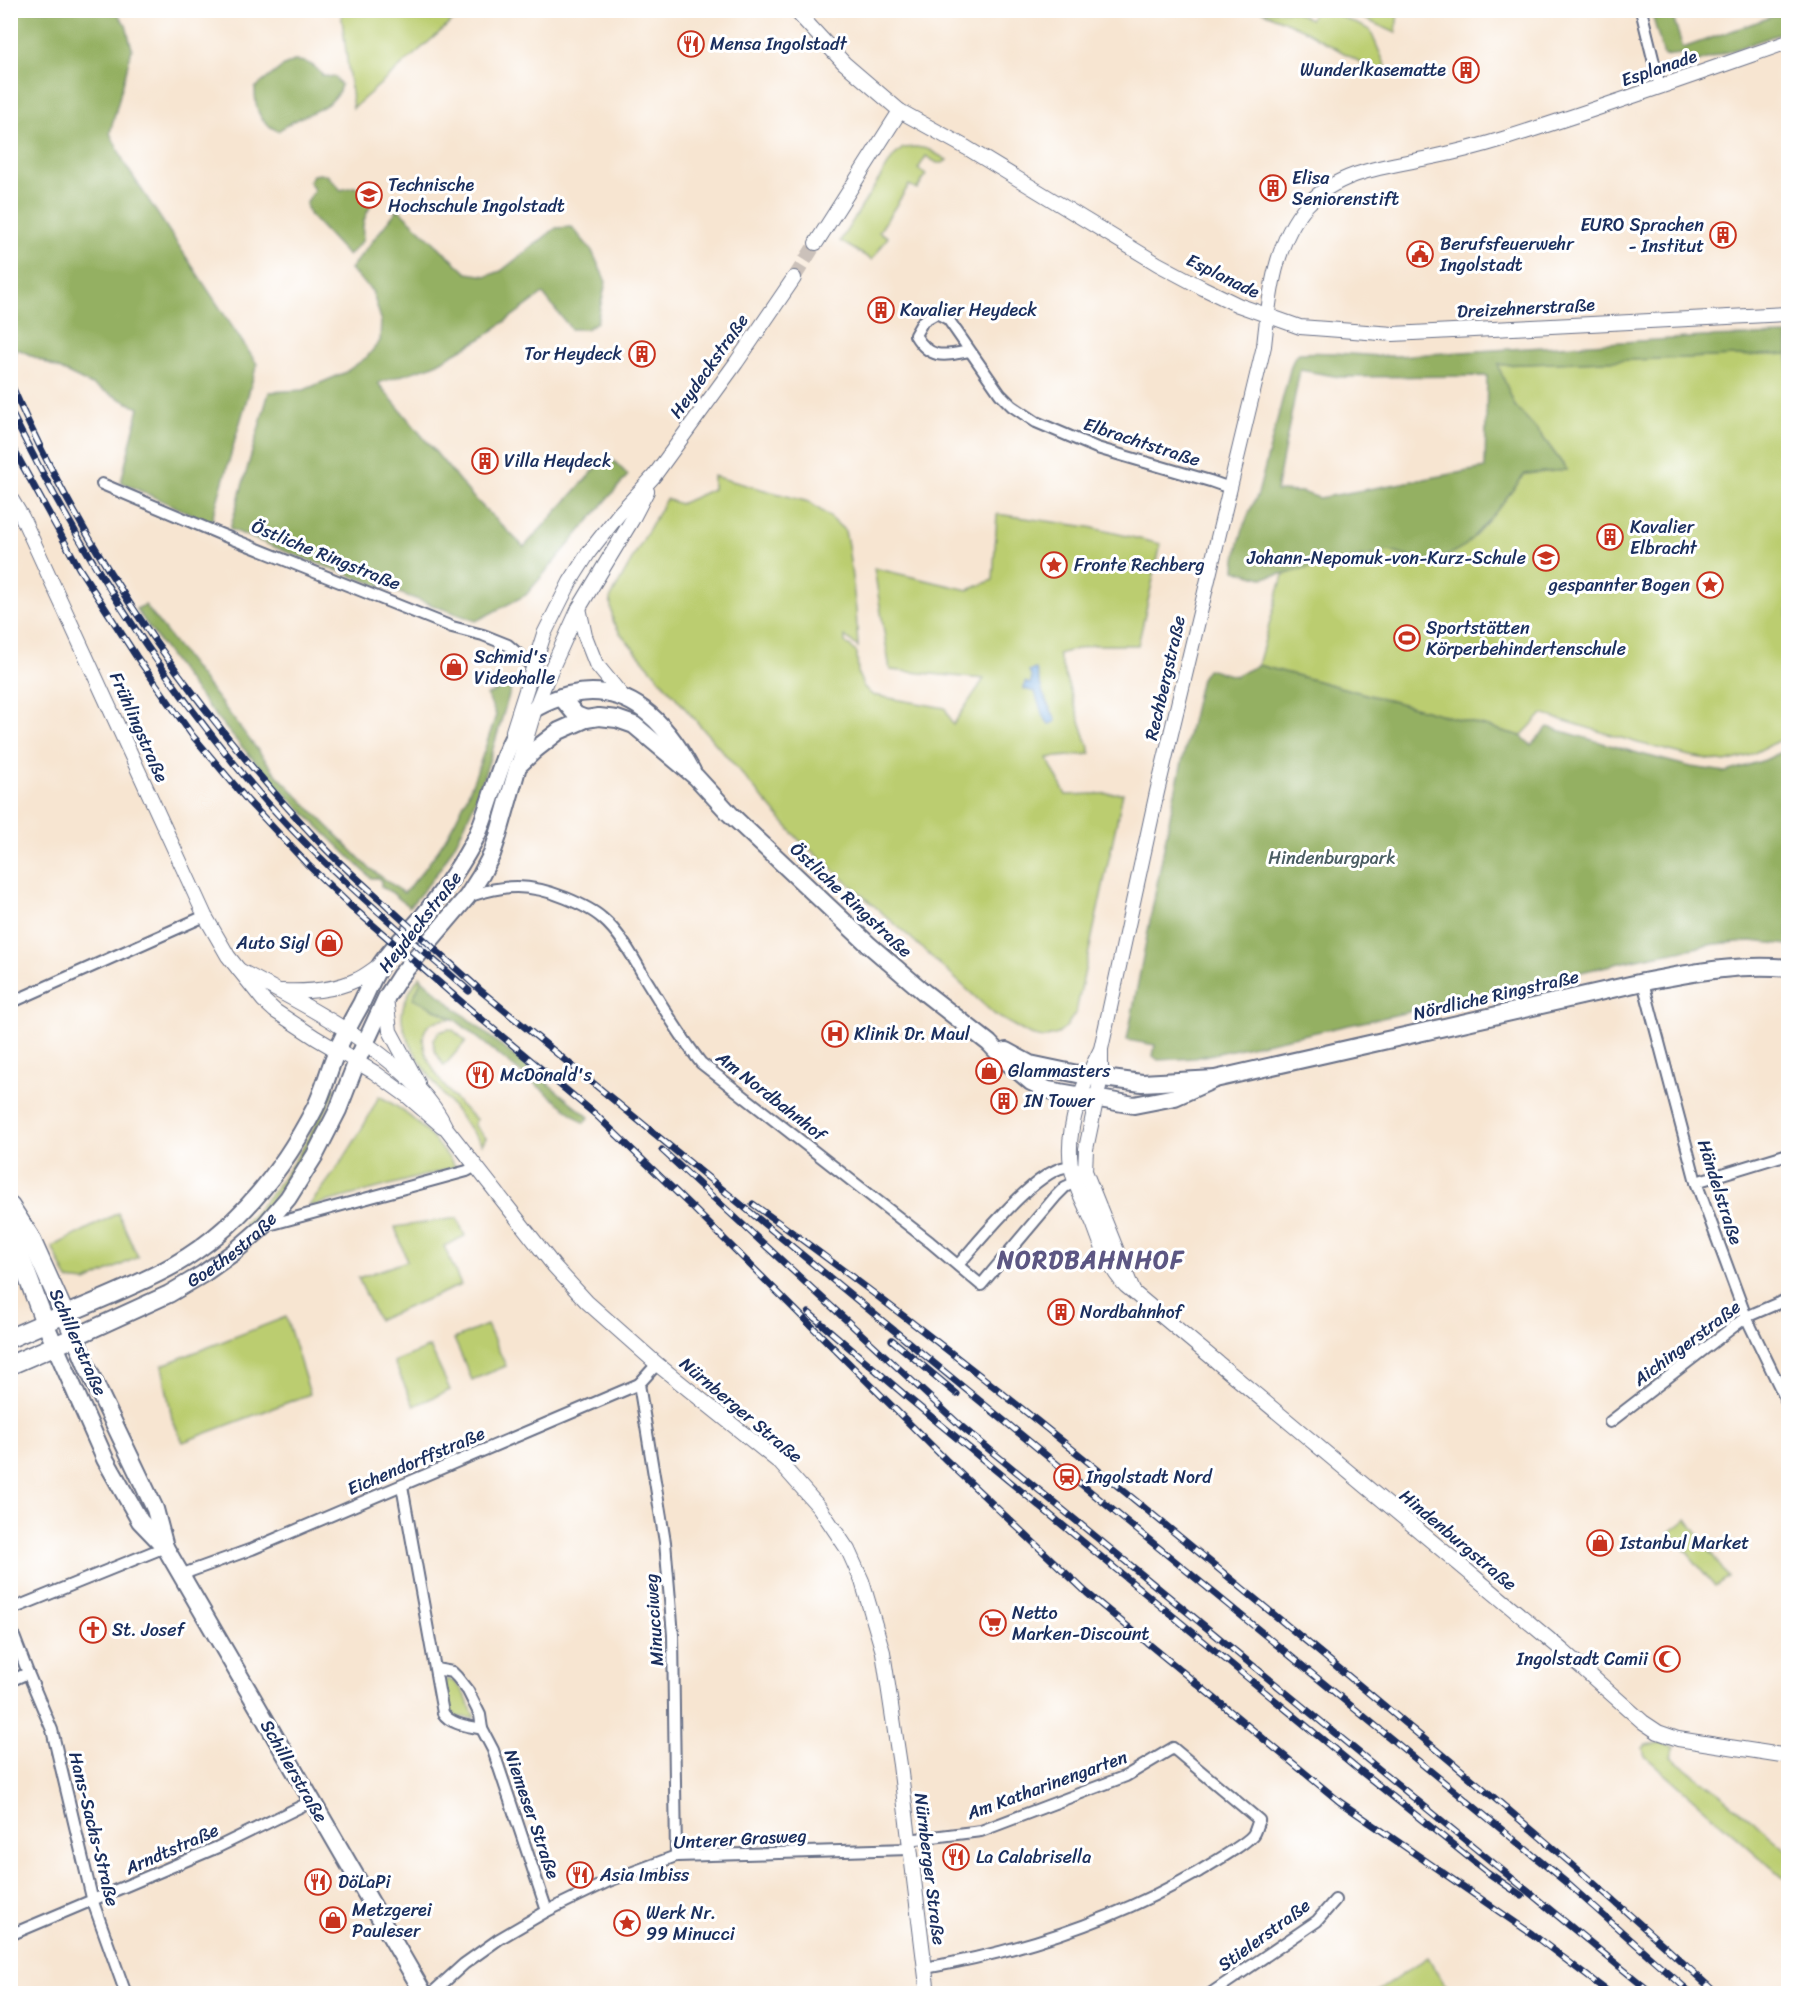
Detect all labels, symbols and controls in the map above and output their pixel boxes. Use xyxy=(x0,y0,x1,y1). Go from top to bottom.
place label: Mensa Ingolstadt xyxy=(710,28,847,60)
restaurant icon: Mensa Ingolstadt xyxy=(676,29,706,59)
street label: Esplanade xyxy=(1617,40,1702,96)
place label: Wunderlkasematte xyxy=(1300,54,1446,86)
building icon: Wunderlkasematte xyxy=(1451,55,1481,85)
place label: Elisa Seniorenstift xyxy=(1292,162,1400,215)
place label: Technische Hochschule Ingolstadt xyxy=(388,169,565,222)
building icon: Elisa Seniorenstift xyxy=(1258,173,1288,203)
school or university icon: Technische Hochschule Ingolstadt xyxy=(354,180,384,210)
place label: EURO Sprachen - Institut xyxy=(1580,209,1704,262)
building icon: EURO Sprachen - Institut xyxy=(1708,220,1738,250)
place label: Berufsfeuerwehr Ingolstadt xyxy=(1439,228,1575,281)
public building icon: Berufsfeuerwehr Ingolstadt xyxy=(1405,239,1435,269)
street label: Esplanade xyxy=(1181,244,1266,308)
street label: Dreizehnerstraße xyxy=(1456,288,1596,328)
place label: Kavalier Heydeck xyxy=(900,294,1037,326)
building icon: Kavalier Heydeck xyxy=(866,295,896,325)
street label: Heydeckstraße xyxy=(661,307,757,425)
place label: Tor Heydeck xyxy=(524,338,622,370)
building icon: Tor Heydeck xyxy=(627,339,657,369)
street label: Elbrachtstraße xyxy=(1079,408,1205,476)
place label: Villa Heydeck xyxy=(504,445,612,477)
building icon: Villa Heydeck xyxy=(470,446,500,476)
street label: Östliche Ringstraße xyxy=(246,510,406,600)
place label: Kavalier Elbracht xyxy=(1630,511,1698,564)
building icon: Kavalier Elbracht xyxy=(1595,522,1625,552)
place label: Johann-Nepomuk-von-Kurz-Schule xyxy=(1246,542,1526,574)
school or university icon: Johann-Nepomuk-von-Kurz-Schule xyxy=(1531,543,1561,573)
place label: Fronte Rechberg xyxy=(1074,549,1205,581)
place icon: Fronte Rechberg xyxy=(1039,550,1069,580)
place label: gespannter Bogen xyxy=(1547,569,1690,601)
place icon: gespannter Bogen xyxy=(1695,570,1725,600)
street label: Rechbergstraße xyxy=(1135,612,1195,744)
place label: Sportstätten Körperbehindertenschule xyxy=(1426,612,1626,665)
sports icon: Sportstätten Körperbehindertenschule xyxy=(1392,623,1422,653)
place label: Schmid's Videohalle xyxy=(474,641,555,694)
shop icon: Schmid's Videohalle xyxy=(439,652,469,682)
street label: Frühlingstraße xyxy=(100,667,178,788)
street label: Östliche Ringstraße xyxy=(782,834,920,966)
park label: Hindenburgpark xyxy=(1268,842,1396,874)
street label: Heydeckstraße xyxy=(370,864,470,980)
place label: Auto Sigl xyxy=(235,927,311,959)
shop icon: Auto Sigl xyxy=(314,928,344,958)
street label: Nördliche Ringstraße xyxy=(1410,960,1582,1030)
place label: Klinik Dr. Maul xyxy=(854,1018,971,1050)
hospital icon: Klinik Dr. Maul xyxy=(820,1019,850,1049)
street label: Am Nordbahnhof xyxy=(708,1042,835,1151)
place label: Glammasters xyxy=(1008,1055,1111,1087)
shop icon: Glammasters xyxy=(974,1056,1004,1086)
place label: McDonald's xyxy=(500,1059,593,1091)
restaurant icon: McDonald's xyxy=(465,1060,495,1090)
place label: IN Tower xyxy=(1023,1085,1096,1117)
building icon: IN Tower xyxy=(989,1086,1019,1116)
street label: Händelstraße xyxy=(1688,1135,1752,1249)
street label: Goethestraße xyxy=(180,1205,285,1296)
district label: NORDBAHNHOF xyxy=(996,1239,1185,1281)
street label: Schillerstraße xyxy=(40,1283,116,1401)
street label: Aichingerstraße xyxy=(1625,1292,1748,1395)
place label: Nordbahnhof xyxy=(1080,1296,1186,1328)
building icon: Nordbahnhof xyxy=(1046,1297,1076,1327)
street label: Nürnberger Straße xyxy=(672,1349,810,1471)
street label: Eichendorffstraße xyxy=(342,1417,490,1505)
place label: Ingolstadt Nord xyxy=(1085,1461,1213,1493)
station icon: Ingolstadt Nord xyxy=(1052,1462,1082,1492)
street label: Hindenburgstraße xyxy=(1392,1481,1524,1599)
place label: Istanbul Market xyxy=(1619,1527,1749,1559)
shop icon: Istanbul Market xyxy=(1585,1528,1615,1558)
street label: Minucciweg xyxy=(635,1573,673,1667)
place label: Netto Marken-Discount xyxy=(1012,1597,1150,1650)
supermarket icon: Netto Marken-Discount xyxy=(978,1608,1008,1638)
place label: St. Josef xyxy=(112,1614,186,1646)
church icon: St. Josef xyxy=(78,1615,108,1645)
place label: Ingolstadt Camii xyxy=(1516,1643,1649,1675)
mosque icon: Ingolstadt Camii xyxy=(1652,1644,1682,1674)
street label: Schillerstraße xyxy=(251,1713,337,1829)
street label: Am Katharinengarten xyxy=(961,1741,1132,1829)
street label: Niemeser Straße xyxy=(495,1745,569,1884)
street label: Hans-Sachs-Straße xyxy=(59,1748,129,1910)
street label: Nürnberger Straße xyxy=(905,1791,955,1947)
street label: Arndtstraße xyxy=(119,1814,224,1884)
street label: Unterer Grasweg xyxy=(673,1820,807,1858)
place label: La Calabrisella xyxy=(976,1841,1091,1873)
restaurant icon: La Calabrisella xyxy=(941,1842,971,1872)
place label: Asia Imbiss xyxy=(599,1859,690,1891)
restaurant icon: Asia Imbiss xyxy=(565,1860,595,1890)
place label: DöLaPi xyxy=(338,1866,392,1898)
restaurant icon: DöLaPi xyxy=(303,1867,333,1897)
street label: Stielerstraße xyxy=(1211,1890,1317,1980)
place label: Metzgerei Pauleser xyxy=(352,1894,433,1947)
place label: Werk Nr. 99 Minucci xyxy=(646,1897,736,1950)
shop icon: Metzgerei Pauleser xyxy=(318,1905,348,1935)
place icon: Werk Nr. 99 Minucci xyxy=(612,1908,642,1938)

